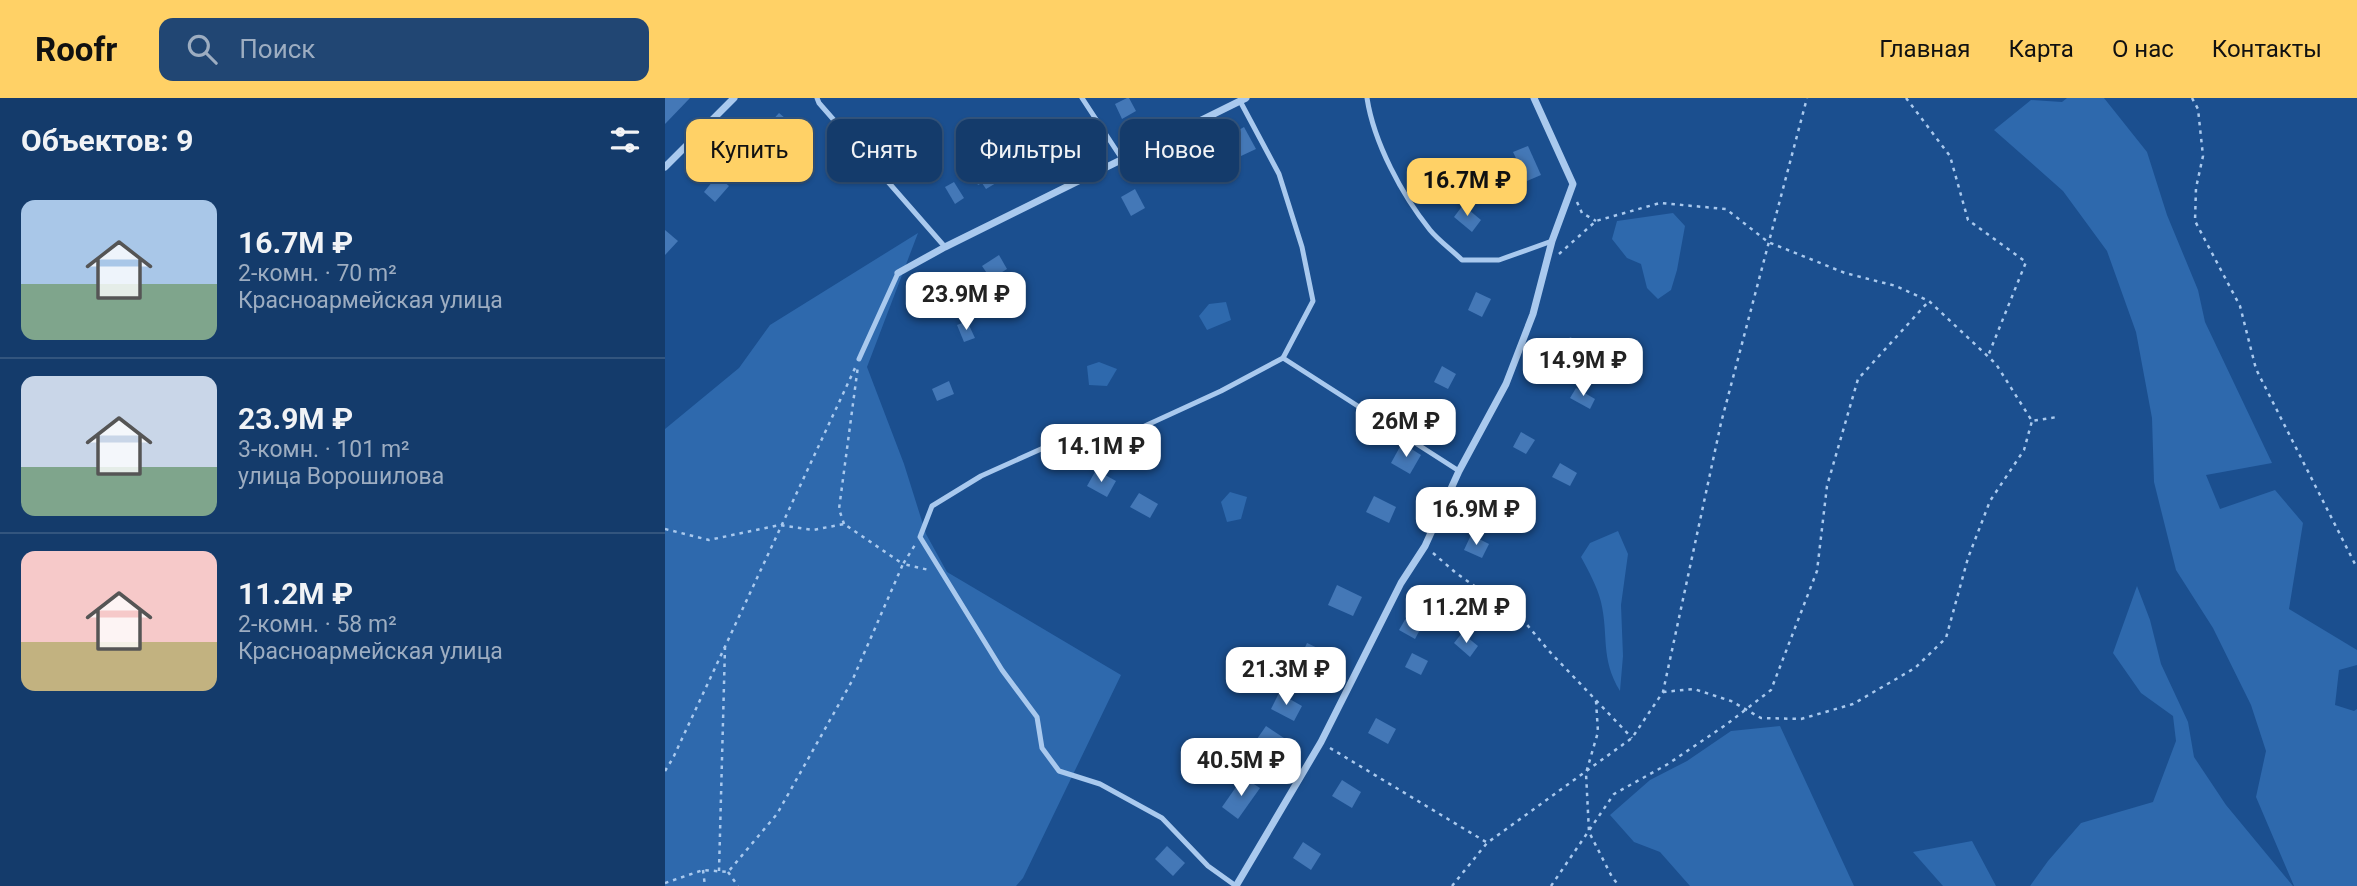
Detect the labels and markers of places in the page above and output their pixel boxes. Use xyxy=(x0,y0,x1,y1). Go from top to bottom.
pin: 16.7M ₽ xyxy=(1402,158,1532,218)
pin: 23.9M ₽ xyxy=(901,272,1031,332)
pin: 14.9M ₽ xyxy=(1518,338,1648,398)
pin: 26M ₽ xyxy=(1357,400,1455,459)
pin: 14.1M ₽ xyxy=(1036,424,1166,484)
pin: 16.9M ₽ xyxy=(1411,488,1541,547)
pin: 11.2M ₽ xyxy=(1401,586,1531,645)
pin: 21.3M ₽ xyxy=(1221,648,1351,707)
pin: 40.5M ₽ xyxy=(1176,738,1306,798)

